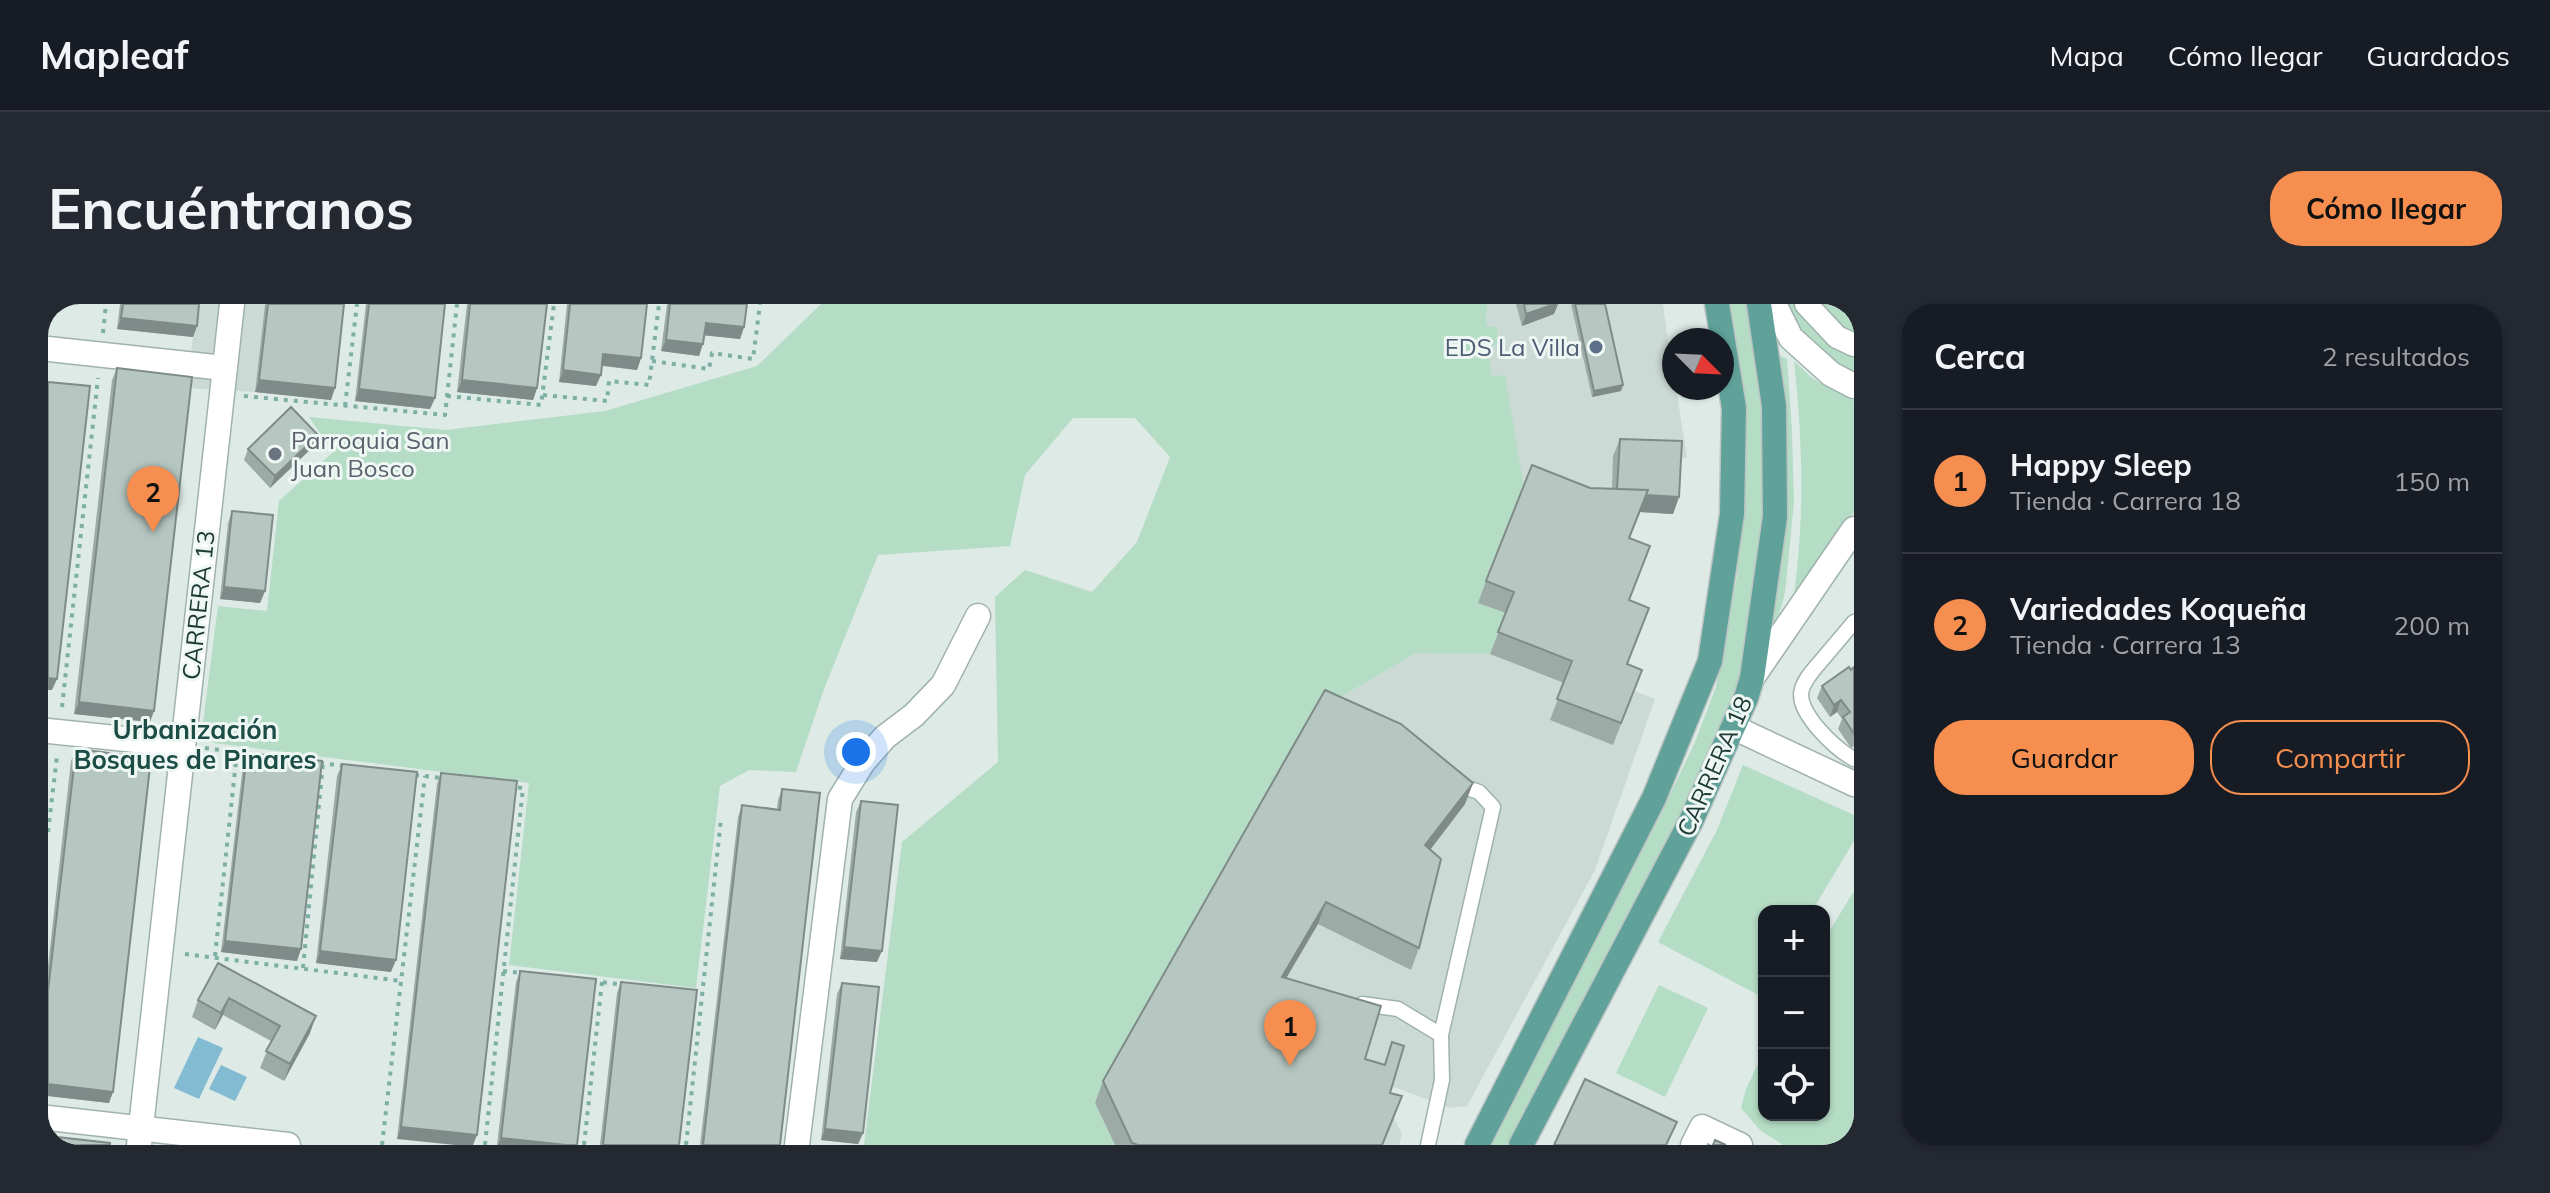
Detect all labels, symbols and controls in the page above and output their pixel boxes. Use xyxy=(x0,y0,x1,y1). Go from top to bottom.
text: Mapleaf xyxy=(40,31,188,79)
text: Mapa xyxy=(2049,38,2124,73)
text: Cómo llegar xyxy=(2168,38,2322,73)
text: Guardados xyxy=(2366,38,2510,73)
button: Cómo llegar xyxy=(2270,171,2502,246)
text: Encuéntranos xyxy=(48,173,414,243)
north arrow xyxy=(1662,328,1734,400)
place label: EDS La Villa xyxy=(1445,332,1580,362)
text: Cerca xyxy=(1934,335,2026,378)
marker: EDS La Villa xyxy=(1587,338,1605,356)
text: 2 resultados xyxy=(2322,340,2470,373)
place label: Parroquia San Juan Bosco xyxy=(291,425,449,483)
marker: Parroquia San Juan Bosco xyxy=(266,445,284,463)
text: Happy Sleep xyxy=(2010,446,2192,484)
text: 1 xyxy=(1952,465,1968,498)
text: 150 m xyxy=(2394,465,2470,498)
pin: 2 xyxy=(127,466,179,532)
text: Tienda · Carrera 18 xyxy=(2010,484,2241,517)
street label: CARRERA 13 xyxy=(175,529,221,681)
text: Variedades Koqueña xyxy=(2010,590,2307,628)
text: 2 xyxy=(1952,609,1968,642)
text: 200 m xyxy=(2394,609,2470,642)
text: Tienda · Carrera 13 xyxy=(2010,628,2241,661)
street label: CARRERA 18 xyxy=(1670,691,1758,841)
district label: Urbanización Bosques de Pinares xyxy=(73,713,317,776)
button: Guardar xyxy=(1934,720,2194,795)
button: Compartir xyxy=(2210,720,2470,795)
your location xyxy=(836,732,876,772)
map controls xyxy=(1758,905,1830,1121)
button: + xyxy=(1758,905,1830,977)
button: − xyxy=(1758,977,1830,1049)
pin: 1 xyxy=(1264,1000,1316,1066)
button: locate xyxy=(1758,1049,1830,1121)

